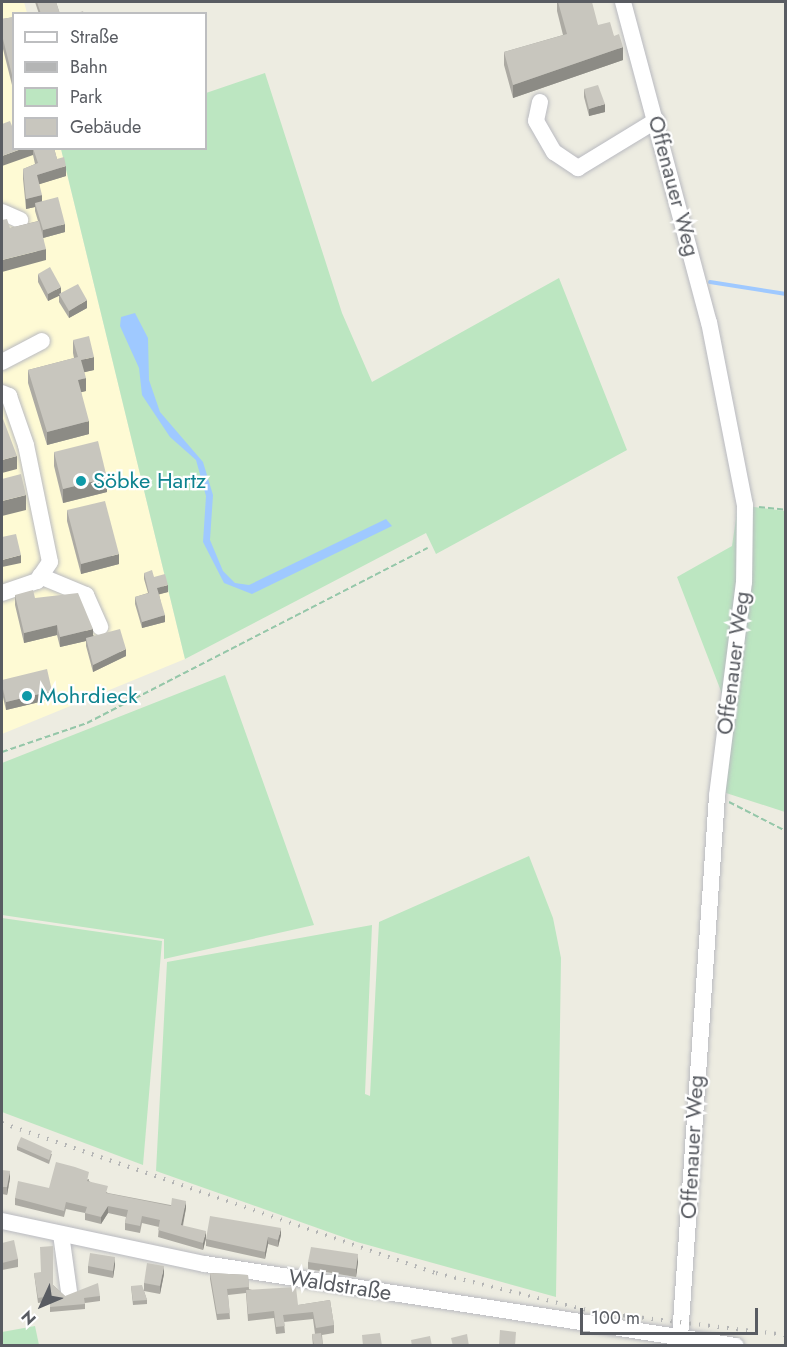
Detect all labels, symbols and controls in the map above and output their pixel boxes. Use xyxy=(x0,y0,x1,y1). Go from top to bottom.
legend xyxy=(12,12,207,150)
text: Straße xyxy=(70,24,118,50)
text: Bahn xyxy=(70,54,108,80)
text: Park xyxy=(70,84,102,110)
street label: Offenauer Weg xyxy=(643,113,705,259)
text: Gebäude xyxy=(70,114,141,140)
place label: Söbke Hartz xyxy=(93,468,206,494)
marker: Söbke Hartz xyxy=(74,474,88,488)
street label: Offenauer Weg xyxy=(711,590,755,736)
place label: Mohrdieck xyxy=(39,683,138,709)
marker: Mohrdieck xyxy=(20,689,34,703)
street label: Offenauer Weg xyxy=(675,1074,709,1220)
street label: Waldstraße xyxy=(287,1264,393,1306)
north arrow xyxy=(12,1275,72,1335)
scale bar xyxy=(583,1296,762,1334)
text: N xyxy=(16,1305,41,1330)
text: 100 m xyxy=(591,1305,640,1331)

